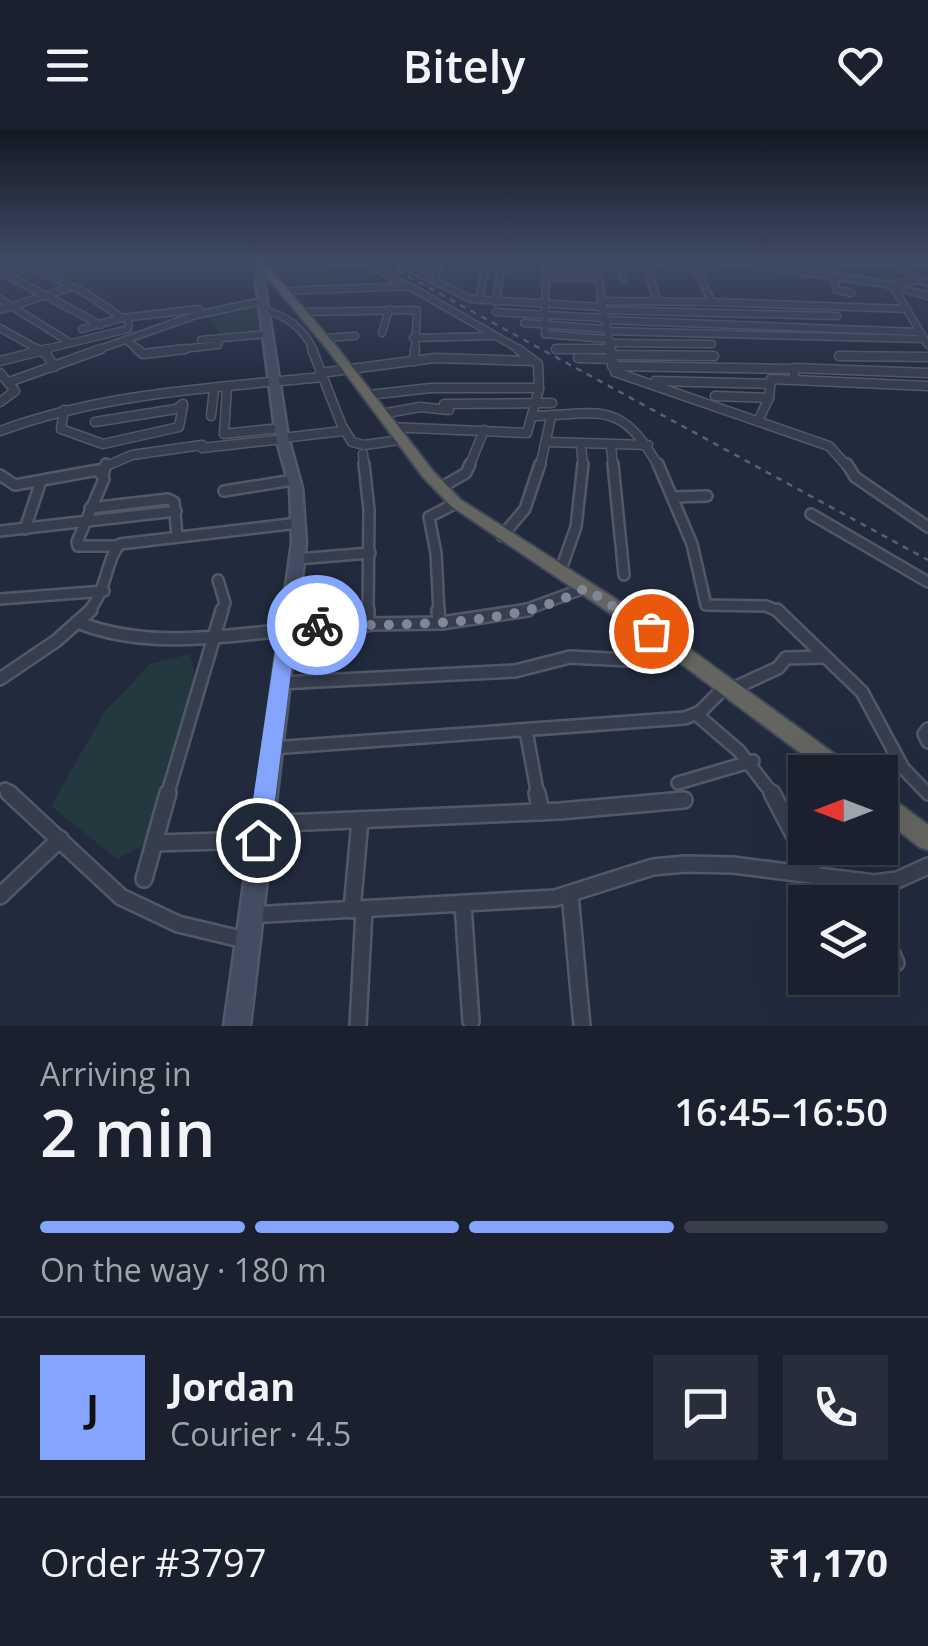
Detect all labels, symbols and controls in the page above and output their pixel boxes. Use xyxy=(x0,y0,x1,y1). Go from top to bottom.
text: Bitely xyxy=(403,35,525,96)
icon: menu xyxy=(40,38,95,93)
icon: heart xyxy=(833,38,888,93)
courier xyxy=(267,575,367,675)
pin xyxy=(609,589,694,674)
icon: bike xyxy=(290,598,345,653)
icon: bag xyxy=(624,604,679,659)
north arrow xyxy=(788,755,898,865)
map controls xyxy=(788,755,898,995)
pin xyxy=(216,798,301,883)
icon: home xyxy=(231,813,286,868)
button: layers xyxy=(788,885,898,995)
text: Arriving in xyxy=(40,1052,192,1095)
text: 16:45–16:50 xyxy=(674,1085,888,1137)
text: 2 min xyxy=(40,1088,215,1176)
text: On the way · 180 m xyxy=(40,1248,327,1291)
button: chat xyxy=(653,1355,758,1460)
button: phone xyxy=(783,1355,888,1460)
text: Jordan xyxy=(170,1360,295,1412)
text: J xyxy=(86,1381,99,1433)
text: Courier · 4.5 xyxy=(170,1412,351,1455)
text: Order #3797 xyxy=(40,1536,267,1588)
text: ₹1,170 xyxy=(769,1536,888,1588)

